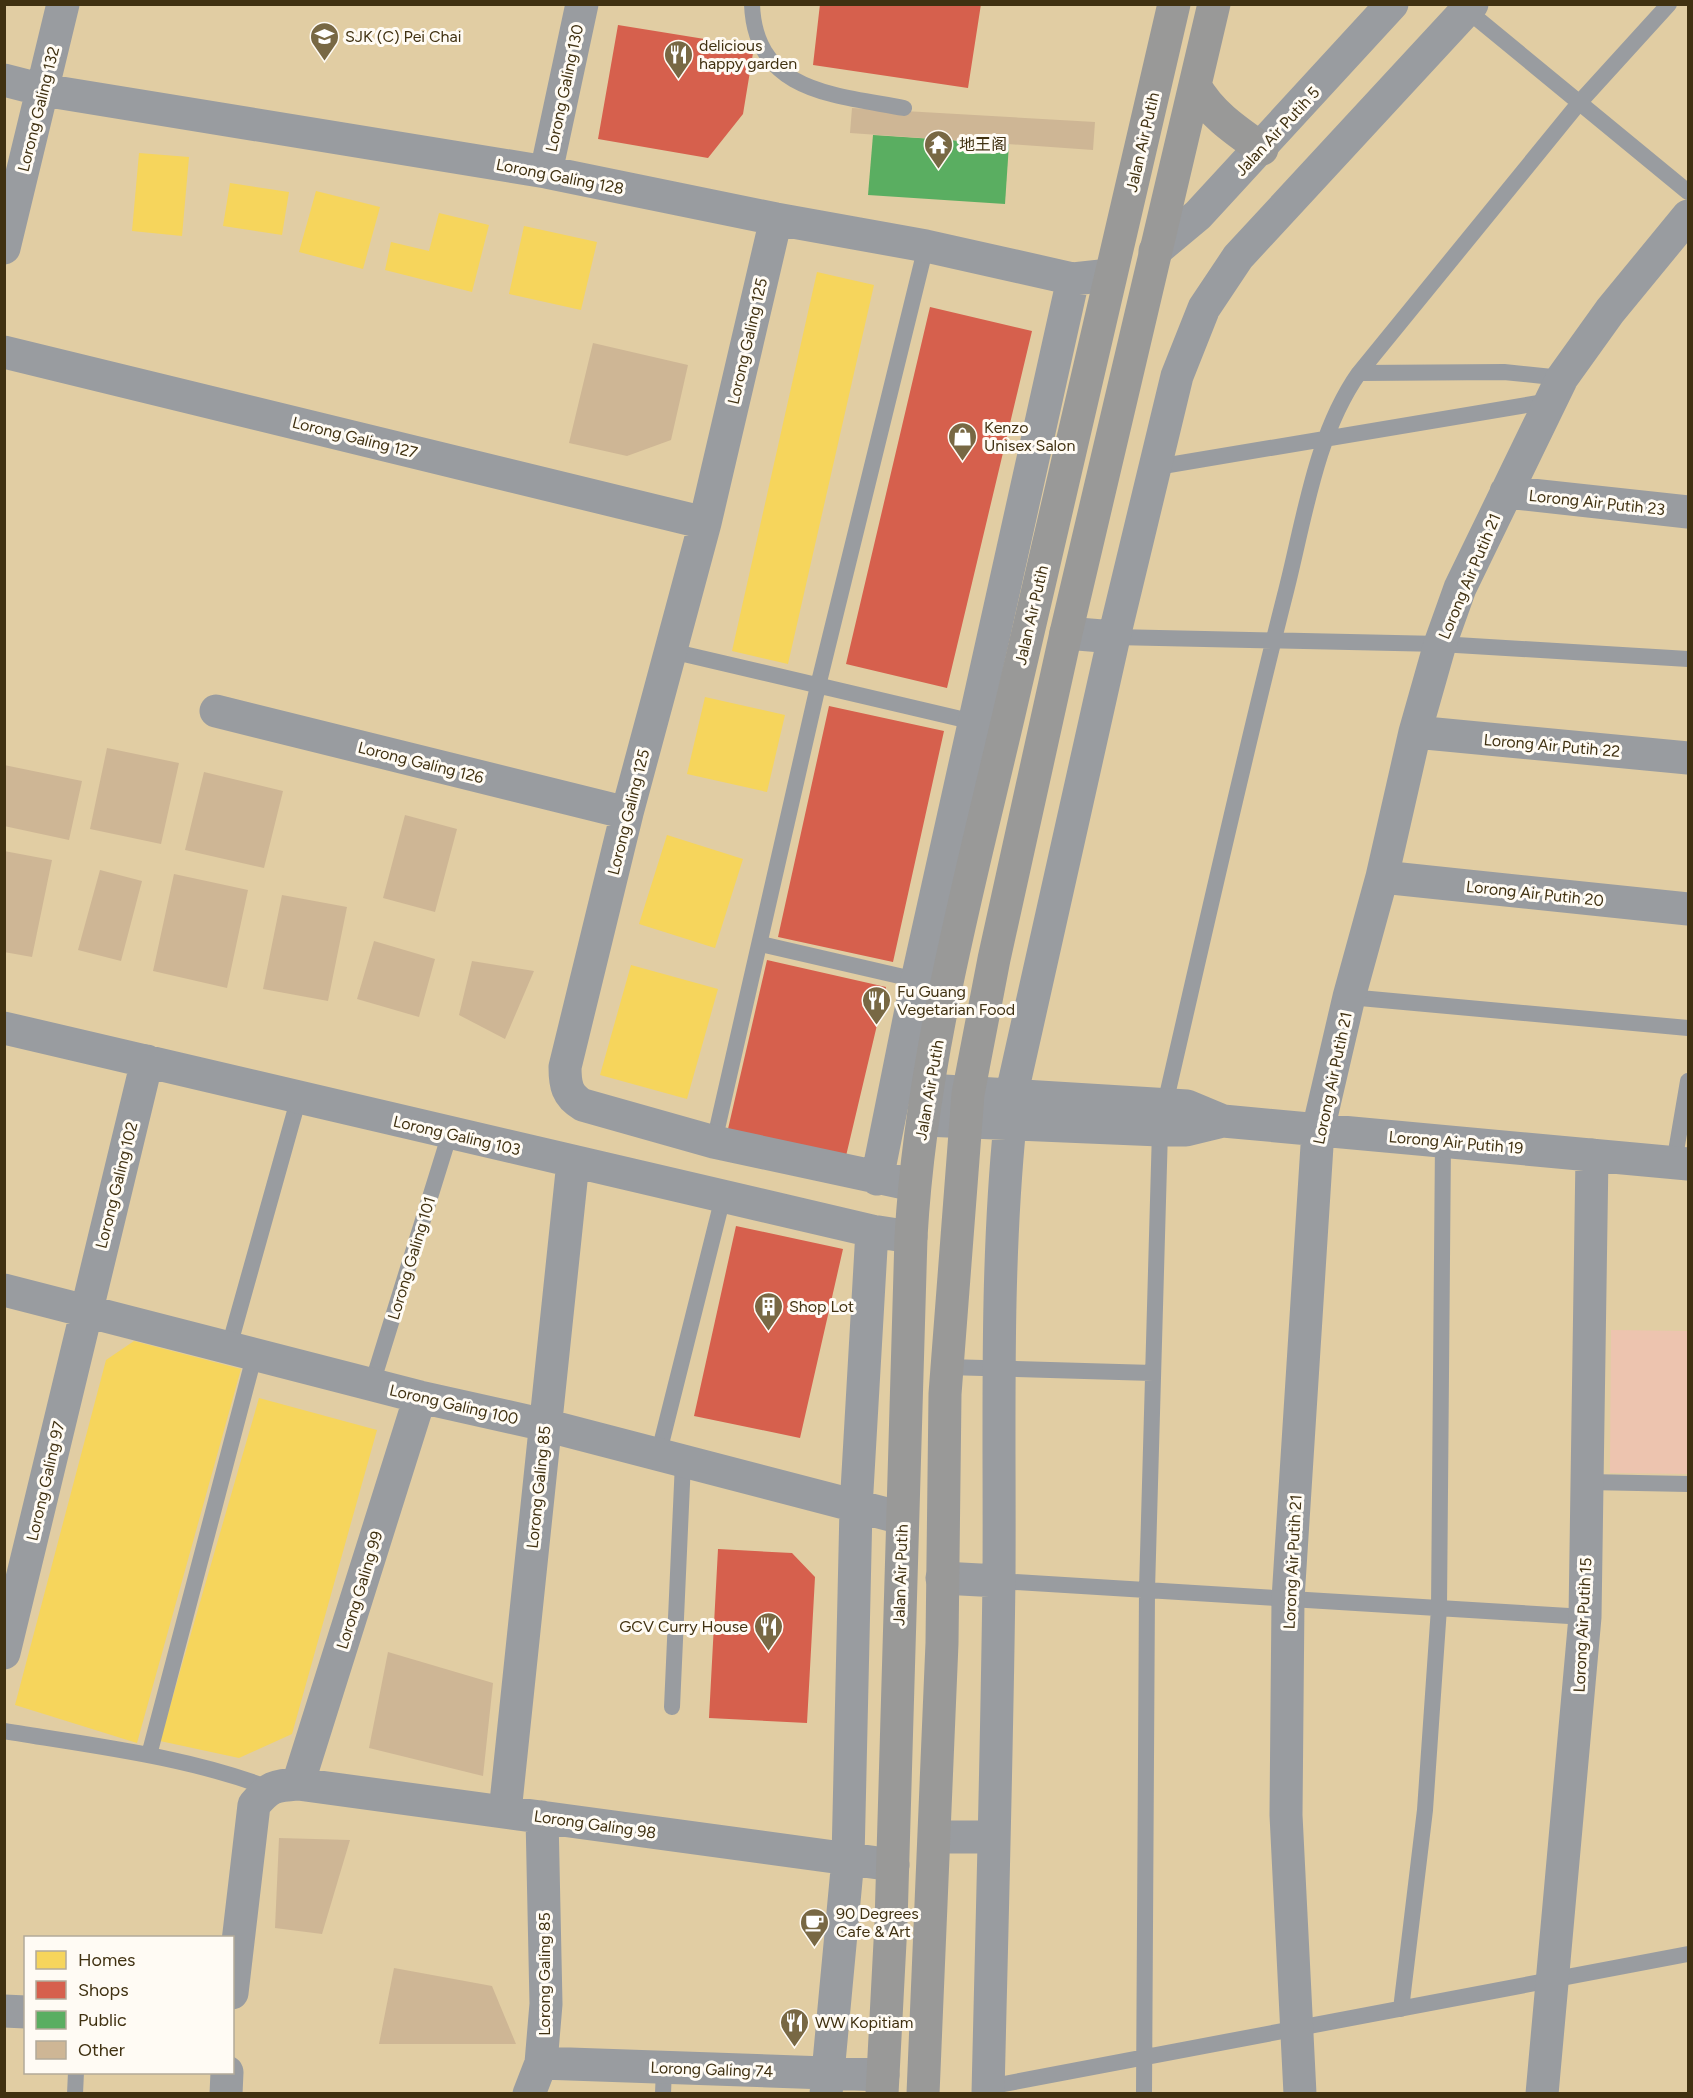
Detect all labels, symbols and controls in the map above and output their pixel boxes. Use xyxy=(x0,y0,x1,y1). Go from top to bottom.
school or university icon: SJK (C) Pei Chai xyxy=(308,20,340,62)
street label: Lorong Galing 130 xyxy=(542,23,587,154)
place label: SJK (C) Pei Chai xyxy=(345,27,461,46)
place label: delicious happy garden xyxy=(699,36,797,73)
restaurant icon: delicious happy garden xyxy=(662,38,694,80)
street label: Lorong Galing 132 xyxy=(14,44,63,174)
street label: Jalan Air Putih 5 xyxy=(1231,83,1323,180)
street label: Jalan Air Putih xyxy=(1122,90,1163,194)
temple icon: 地王阁 xyxy=(922,128,954,170)
place label: 地王阁 xyxy=(959,135,1007,154)
street label: Lorong Galing 128 xyxy=(494,155,625,198)
street label: Lorong Galing 125 xyxy=(724,276,771,406)
street label: Lorong Galing 127 xyxy=(290,413,420,462)
place label: Kenzo Unisex Salon xyxy=(984,418,1075,455)
shop icon: Kenzo Unisex Salon xyxy=(947,420,979,462)
street label: Lorong Air Putih 23 xyxy=(1528,486,1666,519)
street label: Lorong Air Putih 21 xyxy=(1434,510,1505,642)
street label: Jalan Air Putih xyxy=(1011,563,1052,667)
street label: Lorong Air Putih 22 xyxy=(1483,730,1621,761)
street label: Lorong Galing 126 xyxy=(356,738,486,787)
street label: Lorong Galing 125 xyxy=(604,747,653,877)
street label: Lorong Air Putih 20 xyxy=(1465,877,1605,910)
place label: Fu Guang Vegetarian Food xyxy=(897,982,1015,1019)
restaurant icon: Fu Guang Vegetarian Food xyxy=(860,984,892,1026)
street label: Lorong Air Putih 21 xyxy=(1309,1010,1356,1146)
street label: Jalan Air Putih xyxy=(911,1038,948,1142)
street label: Lorong Galing 103 xyxy=(391,1112,522,1159)
street label: Lorong Galing 102 xyxy=(92,1120,141,1251)
street label: Lorong Air Putih 19 xyxy=(1388,1127,1524,1158)
street label: Lorong Galing 101 xyxy=(384,1194,439,1322)
building icon: Shop Lot xyxy=(752,1290,784,1332)
place label: Shop Lot xyxy=(789,1297,854,1316)
street label: Lorong Galing 100 xyxy=(388,1380,520,1429)
street label: Lorong Galing 97 xyxy=(23,1419,69,1543)
street label: Lorong Galing 85 xyxy=(523,1425,554,1549)
street label: Lorong Air Putih 21 xyxy=(1279,1494,1306,1630)
street label: Jalan Air Putih xyxy=(889,1524,912,1626)
street label: Lorong Galing 99 xyxy=(332,1529,386,1651)
street label: Lorong Air Putih 15 xyxy=(1569,1557,1596,1693)
restaurant icon: GCV Curry House xyxy=(753,1610,785,1652)
place label: GCV Curry House xyxy=(619,1617,748,1636)
street label: Lorong Galing 98 xyxy=(533,1807,657,1842)
place label: 90 Degrees Cafe & Art xyxy=(836,1904,919,1941)
cafe icon: 90 Degrees Cafe & Art xyxy=(799,1906,831,1948)
street label: Lorong Galing 85 xyxy=(535,1912,554,2036)
legend xyxy=(24,1936,234,2074)
text: Homes xyxy=(78,1949,136,1971)
text: Shops xyxy=(78,1979,129,2001)
restaurant icon: WW Kopitiam xyxy=(778,2006,810,2048)
text: Public xyxy=(78,2009,127,2031)
place label: WW Kopitiam xyxy=(815,2013,913,2032)
text: Other xyxy=(78,2039,125,2061)
street label: Lorong Galing 74 xyxy=(650,2058,774,2081)

